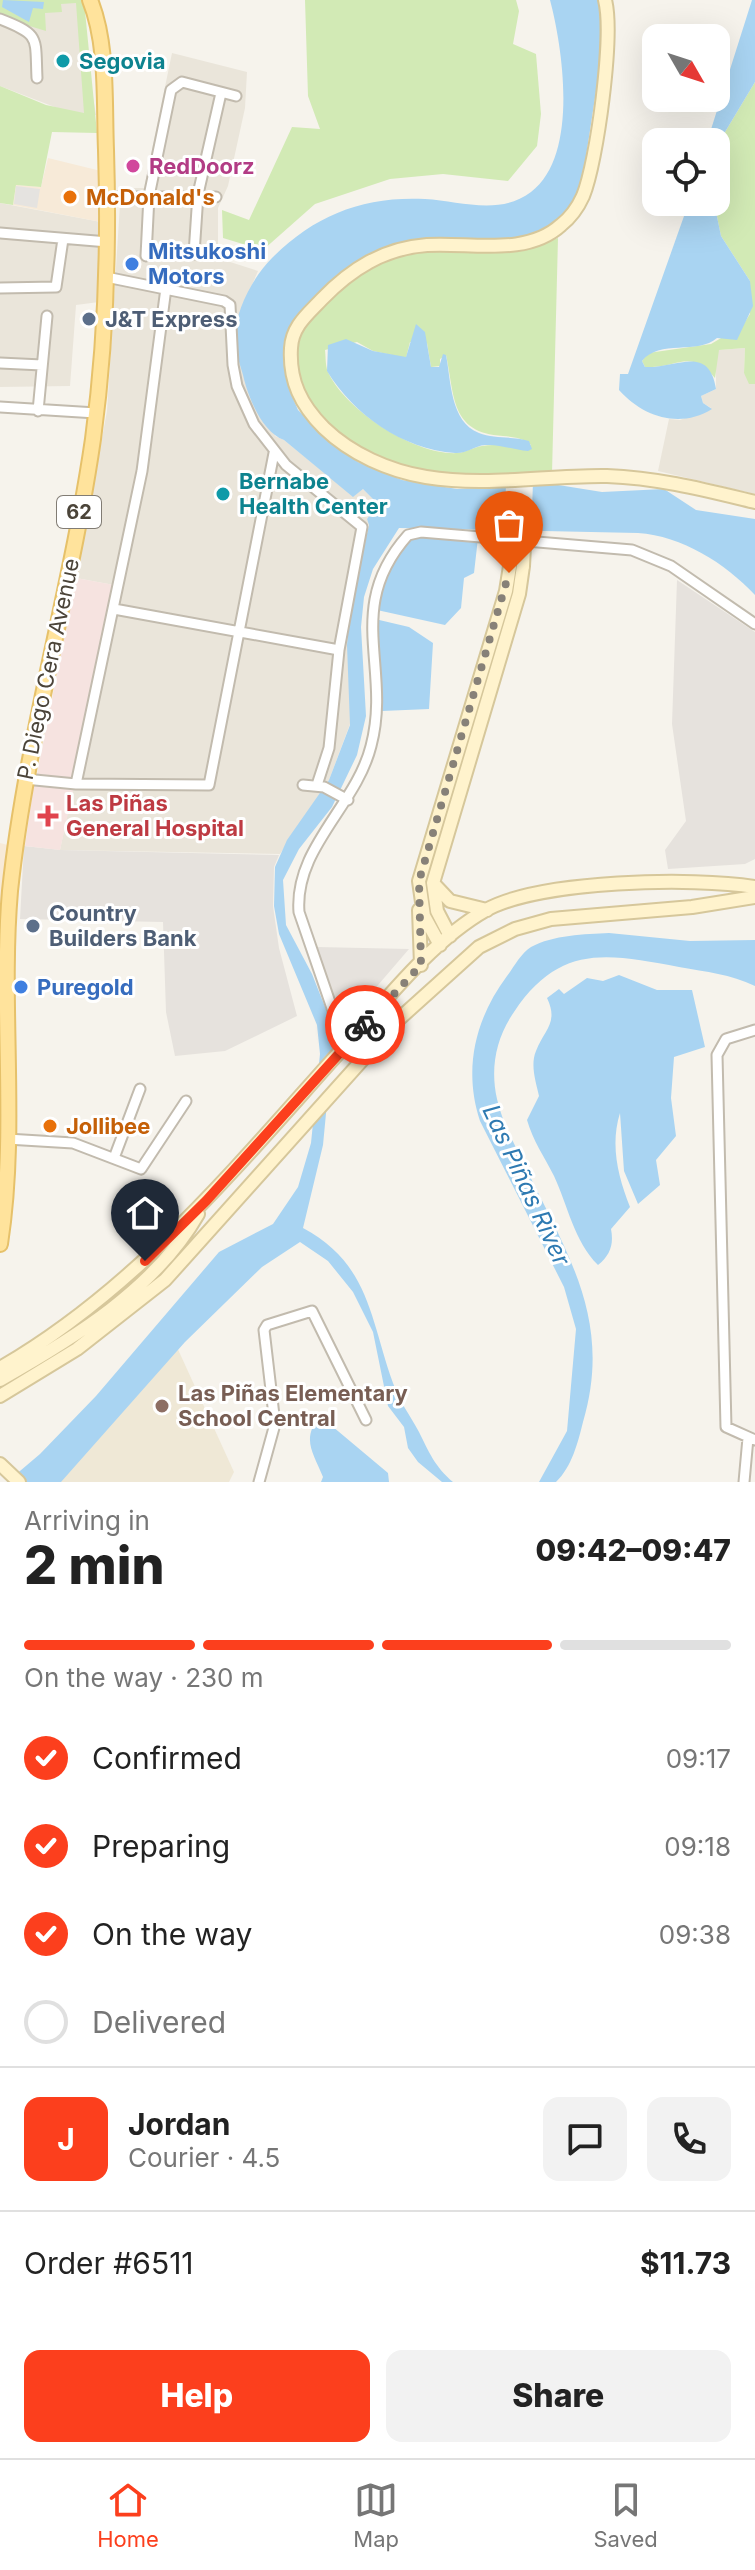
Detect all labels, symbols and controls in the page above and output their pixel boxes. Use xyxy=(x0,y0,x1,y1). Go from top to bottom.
north arrow xyxy=(642,24,730,112)
map controls xyxy=(642,24,730,216)
place label: Segovia xyxy=(79,48,165,74)
marker: Segovia xyxy=(54,52,72,70)
button: locate xyxy=(642,128,730,216)
place label: RedDoorz xyxy=(149,153,255,179)
marker: RedDoorz xyxy=(124,157,142,175)
place label: McDonald's xyxy=(86,184,215,210)
marker: McDonald's xyxy=(61,188,79,206)
place label: Mitsukoshi Motors xyxy=(148,238,266,289)
marker: Mitsukoshi Motors xyxy=(123,255,141,273)
place label: J&T Express xyxy=(105,306,237,332)
marker: J&T Express xyxy=(80,310,98,328)
place label: Bernabe Health Center xyxy=(239,468,388,519)
marker: Bernabe Health Center xyxy=(214,485,232,503)
pin xyxy=(475,491,543,573)
road number: 62 xyxy=(57,496,101,528)
icon: bag xyxy=(487,503,531,547)
street label: P. Diego Cera Avenue xyxy=(12,556,84,782)
place label: Las Piñas General Hospital xyxy=(66,790,244,841)
marker: Las Piñas General Hospital xyxy=(37,805,59,827)
place label: Country Builders Bank xyxy=(49,900,197,951)
marker: Country Builders Bank xyxy=(24,917,42,935)
place label: Puregold xyxy=(37,974,134,1000)
marker: Puregold xyxy=(12,978,30,996)
courier xyxy=(325,985,405,1065)
icon: bike xyxy=(343,1003,387,1047)
water label: Las Piñas River xyxy=(476,1100,577,1271)
place label: Jollibee xyxy=(66,1113,150,1139)
marker: Jollibee xyxy=(41,1117,59,1135)
pin xyxy=(111,1179,179,1261)
icon: home xyxy=(123,1191,167,1235)
place label: Las Piñas Elementary School Central xyxy=(178,1380,408,1431)
marker: Las Piñas Elementary School Central xyxy=(153,1397,171,1415)
text: Arriving in xyxy=(24,1505,150,1536)
text: 09:42–09:47 xyxy=(536,1532,731,1568)
text: 2 min xyxy=(24,1534,165,1597)
text: On the way · 230 m xyxy=(24,1662,264,1693)
icon: check xyxy=(24,1736,68,1780)
text: Confirmed xyxy=(92,1740,242,1776)
text: 09:17 xyxy=(666,1743,731,1774)
icon: check xyxy=(24,1824,68,1868)
text: Preparing xyxy=(92,1828,230,1864)
text: 09:18 xyxy=(664,1831,731,1862)
icon: check xyxy=(24,1912,68,1956)
text: On the way xyxy=(92,1916,252,1952)
text: 09:38 xyxy=(659,1919,731,1950)
text: Delivered xyxy=(92,2004,226,2040)
button: chat xyxy=(543,2097,627,2181)
button: phone xyxy=(647,2097,731,2181)
text: Jordan xyxy=(128,2106,230,2142)
text: J xyxy=(57,2121,75,2157)
text: Courier · 4.5 xyxy=(128,2142,280,2173)
text: Order #6511 xyxy=(24,2245,194,2281)
text: $11.73 xyxy=(640,2245,731,2281)
button: Help xyxy=(24,2350,370,2442)
button: Share xyxy=(386,2350,731,2442)
tab: Home xyxy=(97,2478,159,2552)
tab: Map xyxy=(353,2478,399,2552)
tab: Saved xyxy=(593,2478,658,2552)

